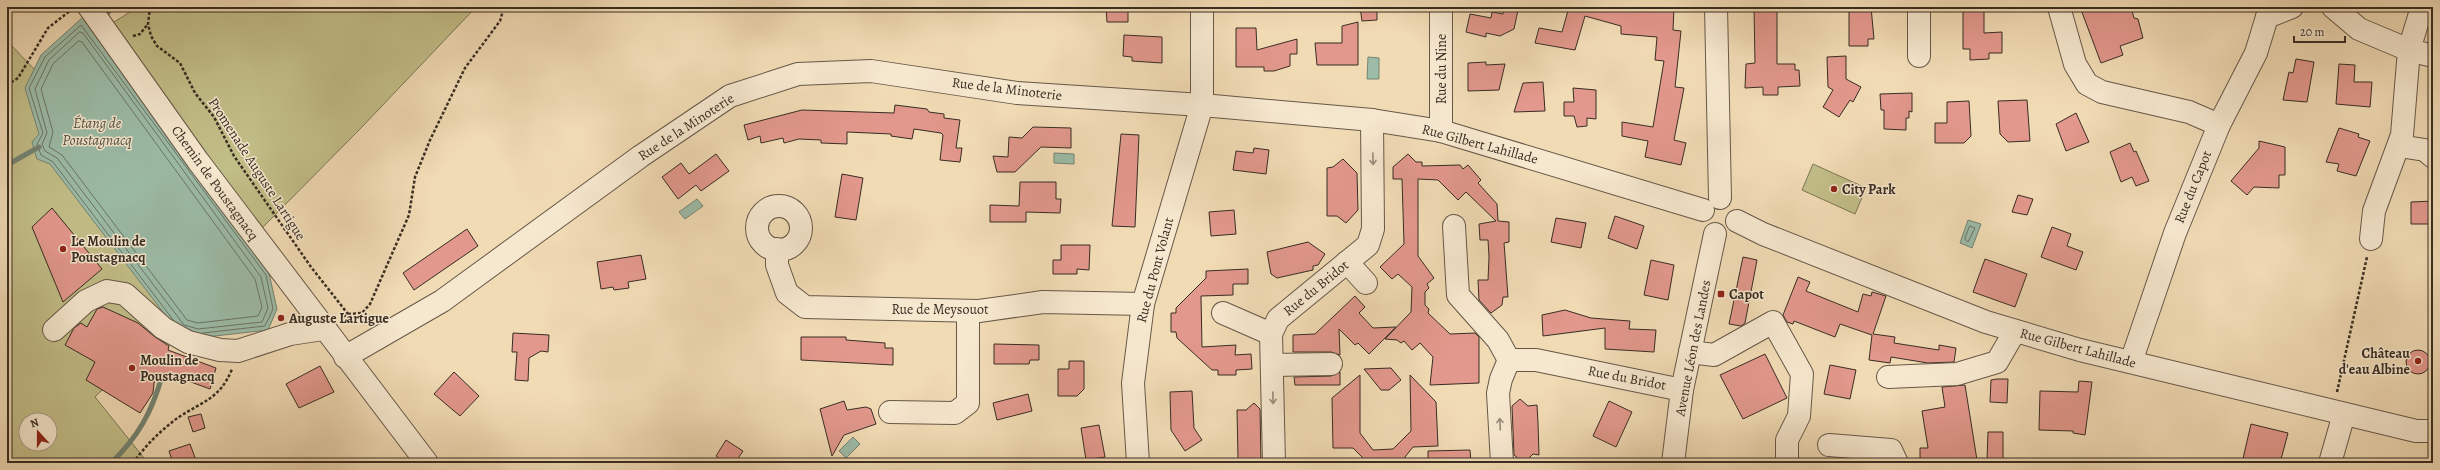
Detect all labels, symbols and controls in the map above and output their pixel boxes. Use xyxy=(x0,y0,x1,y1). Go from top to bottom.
scale bar xyxy=(2294,18,2345,44)
text: 20 m xyxy=(2300,24,2324,40)
street label: Rue du Nine xyxy=(1432,34,1451,104)
street label: Rue de la Minoterie xyxy=(951,73,1063,105)
street label: Rue de la Minoterie xyxy=(634,89,738,165)
street label: Promenade Auguste Lartigue xyxy=(204,94,310,244)
water label: Étang de Poustagnacq xyxy=(62,113,132,150)
street label: Rue Gilbert Lahillade xyxy=(1420,119,1540,169)
street label: Chemin de Poustagnacq xyxy=(167,122,263,244)
street label: Rue du Capot xyxy=(2170,147,2216,226)
one-way arrow xyxy=(1369,152,1377,165)
place label: City Park xyxy=(1842,180,1896,199)
marker: City Park xyxy=(1829,184,1839,194)
street label: Rue du Pont Volant xyxy=(1132,215,1178,325)
place label: Le Moulin de Poustagnacq xyxy=(71,232,146,267)
marker: Le Moulin de Poustagnacq xyxy=(58,244,68,254)
street label: Rue du Bridot xyxy=(1279,255,1353,320)
street label: Avenue Léon des Landes xyxy=(1670,278,1716,419)
place label: Capot xyxy=(1729,285,1764,304)
marker: Capot xyxy=(1716,289,1726,299)
street label: Rue de Meysouot xyxy=(891,300,989,319)
place label: Auguste Lartigue xyxy=(288,309,390,328)
marker: Auguste Lartigue xyxy=(276,313,286,323)
street label: Rue Gilbert Lahillade xyxy=(2018,323,2138,373)
place label: Château d'eau Albine xyxy=(2339,344,2411,379)
place label: Moulin de Poustagnacq xyxy=(140,351,215,386)
marker: Château d'eau Albine xyxy=(2413,356,2423,366)
street label: Rue du Bridot xyxy=(1586,361,1668,395)
marker: Moulin de Poustagnacq xyxy=(127,363,137,373)
one-way arrow xyxy=(1269,391,1276,404)
north arrow xyxy=(18,412,58,452)
text: N xyxy=(28,415,41,432)
one-way arrow xyxy=(1496,418,1504,431)

